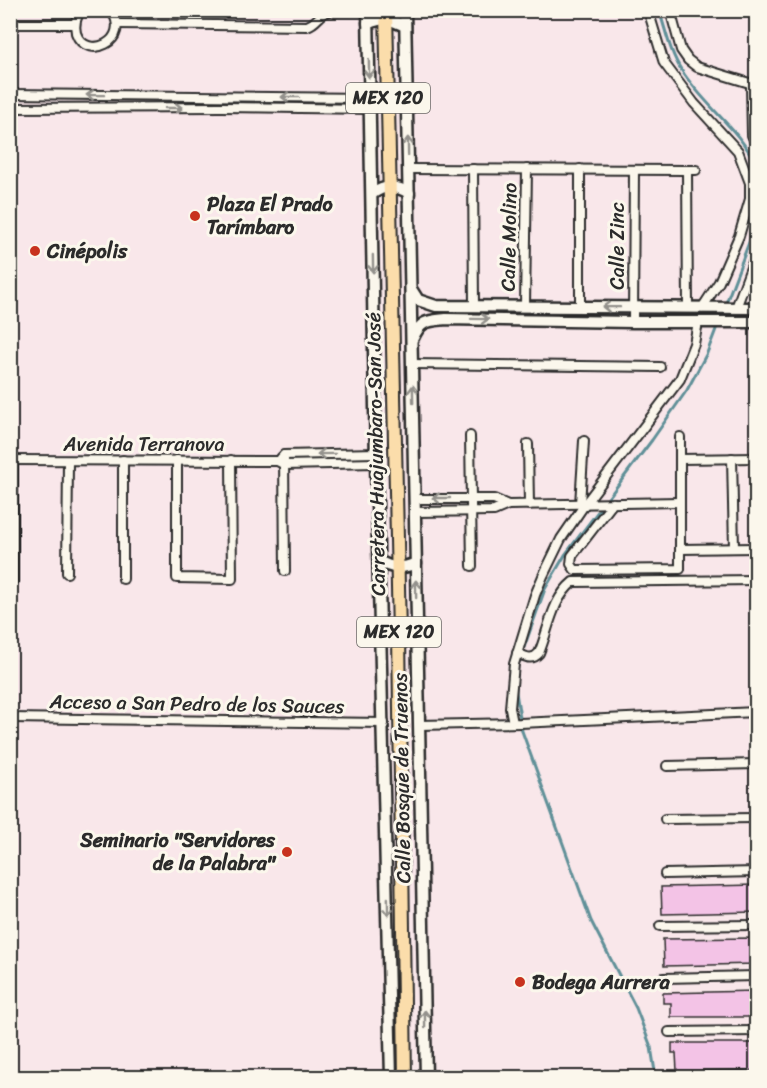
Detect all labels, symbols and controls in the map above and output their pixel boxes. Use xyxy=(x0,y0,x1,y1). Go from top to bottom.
one-way arrow xyxy=(363,58,375,78)
road number: MEX 120 xyxy=(346,83,430,113)
one-way arrow xyxy=(86,90,106,101)
one-way arrow xyxy=(281,91,301,103)
one-way arrow xyxy=(163,102,183,114)
one-way arrow xyxy=(402,137,414,157)
street label: Calle Molino xyxy=(491,182,527,292)
place label: Plaza El Prado Tarímbaro xyxy=(207,187,334,245)
street label: Calle Zinc xyxy=(600,202,635,290)
marker: Plaza El Prado Tarímbaro xyxy=(188,209,202,223)
place label: Cinépolis xyxy=(46,234,128,269)
marker: Cinépolis xyxy=(28,244,42,258)
one-way arrow xyxy=(367,253,379,273)
one-way arrow xyxy=(602,301,622,313)
street label: Carretera Huajumbaro-San José xyxy=(356,312,396,596)
one-way arrow xyxy=(470,313,490,325)
one-way arrow xyxy=(407,385,418,405)
street label: Avenida Terranova xyxy=(63,427,224,462)
one-way arrow xyxy=(316,448,336,460)
one-way arrow xyxy=(431,492,451,504)
one-way arrow xyxy=(410,580,422,600)
road number: MEX 120 xyxy=(357,617,441,647)
street label: Calle Bosque de Truenos xyxy=(383,672,421,884)
street label: Acceso a San Pedro de los Sauces xyxy=(48,684,345,724)
place label: Seminario "Servidores de la Palabra" xyxy=(79,823,277,881)
marker: Seminario "Servidores de la Palabra" xyxy=(280,845,294,859)
one-way arrow xyxy=(382,897,393,917)
place label: Bodega Aurrera xyxy=(532,965,671,1000)
marker: Bodega Aurrera xyxy=(513,975,527,989)
one-way arrow xyxy=(419,1010,430,1030)

